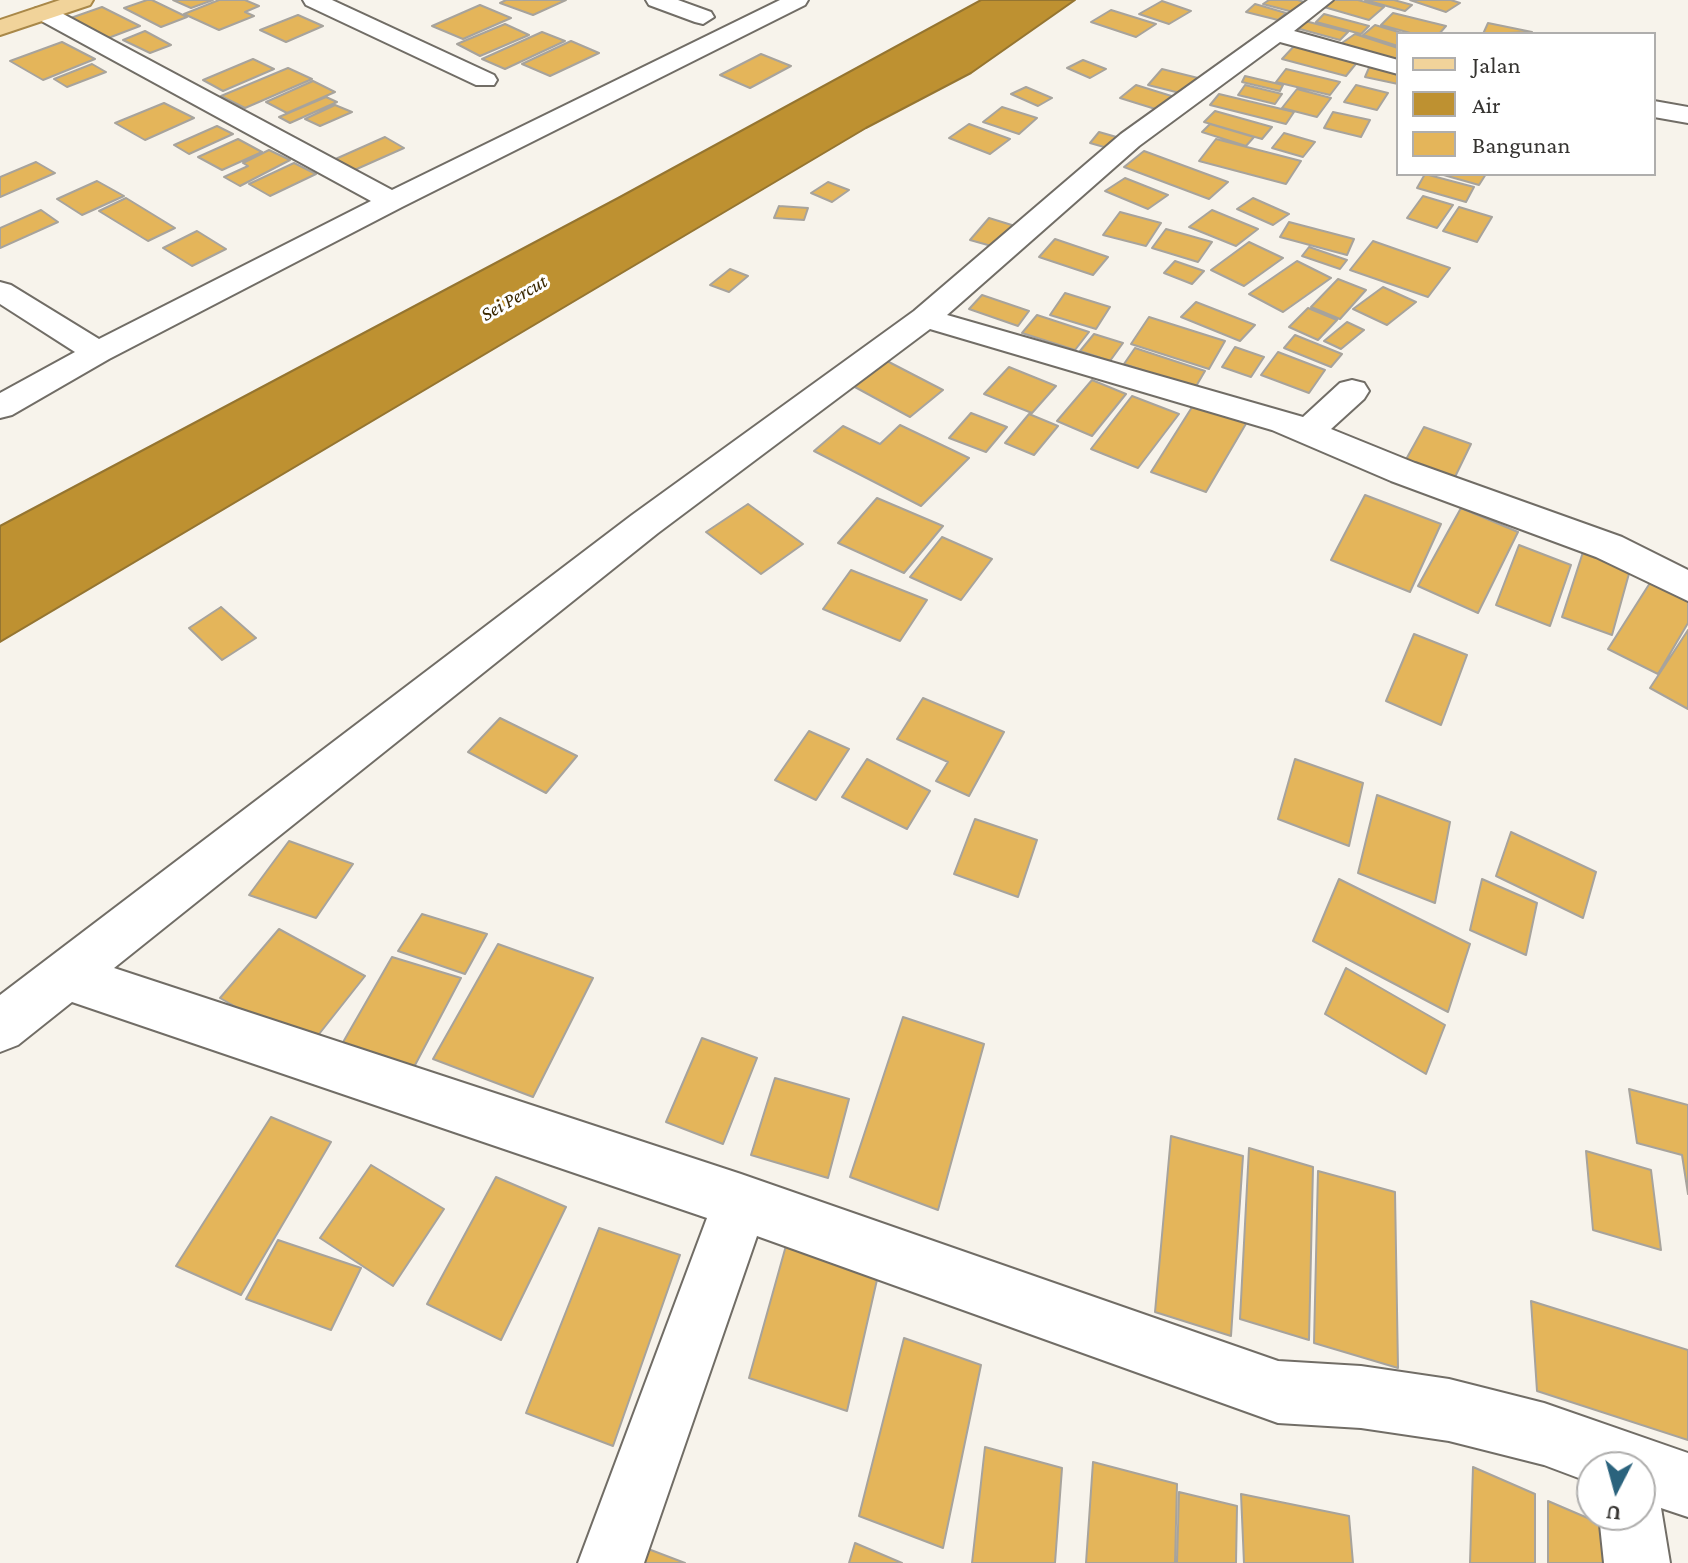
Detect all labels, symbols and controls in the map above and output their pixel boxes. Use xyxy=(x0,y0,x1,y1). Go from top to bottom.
legend xyxy=(1396,32,1656,176)
text: Jalan xyxy=(1472,51,1521,78)
text: Air xyxy=(1472,91,1500,118)
text: Bangunan xyxy=(1472,131,1570,158)
water label: Sei Percut xyxy=(476,269,552,327)
north arrow xyxy=(1576,1451,1656,1531)
text: U xyxy=(1605,1500,1622,1527)

